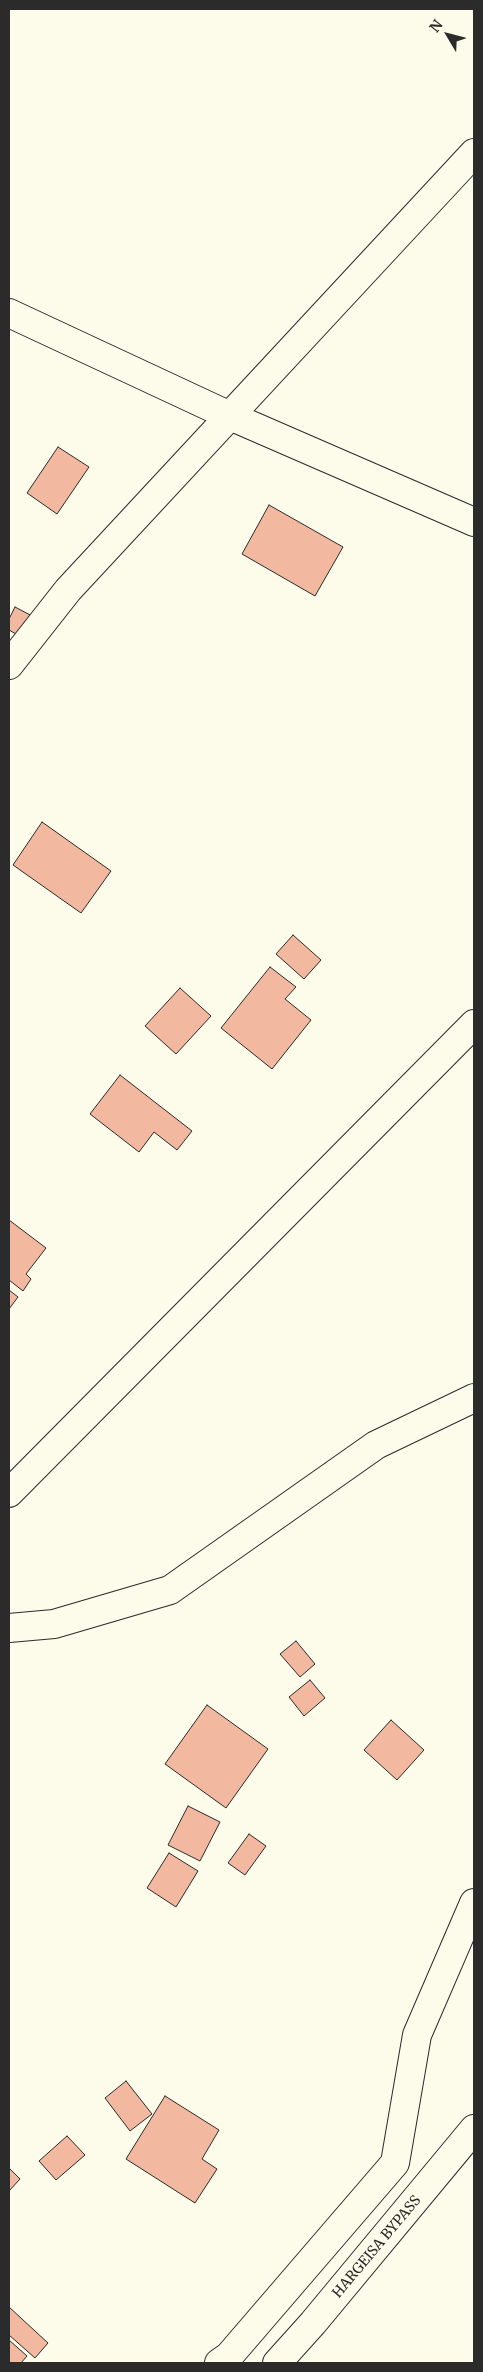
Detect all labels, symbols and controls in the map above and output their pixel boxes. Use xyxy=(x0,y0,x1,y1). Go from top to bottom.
north arrow xyxy=(423,10,473,60)
text: N xyxy=(426,16,447,36)
street label: HARGEISA BYPASS xyxy=(329,2192,425,2302)

